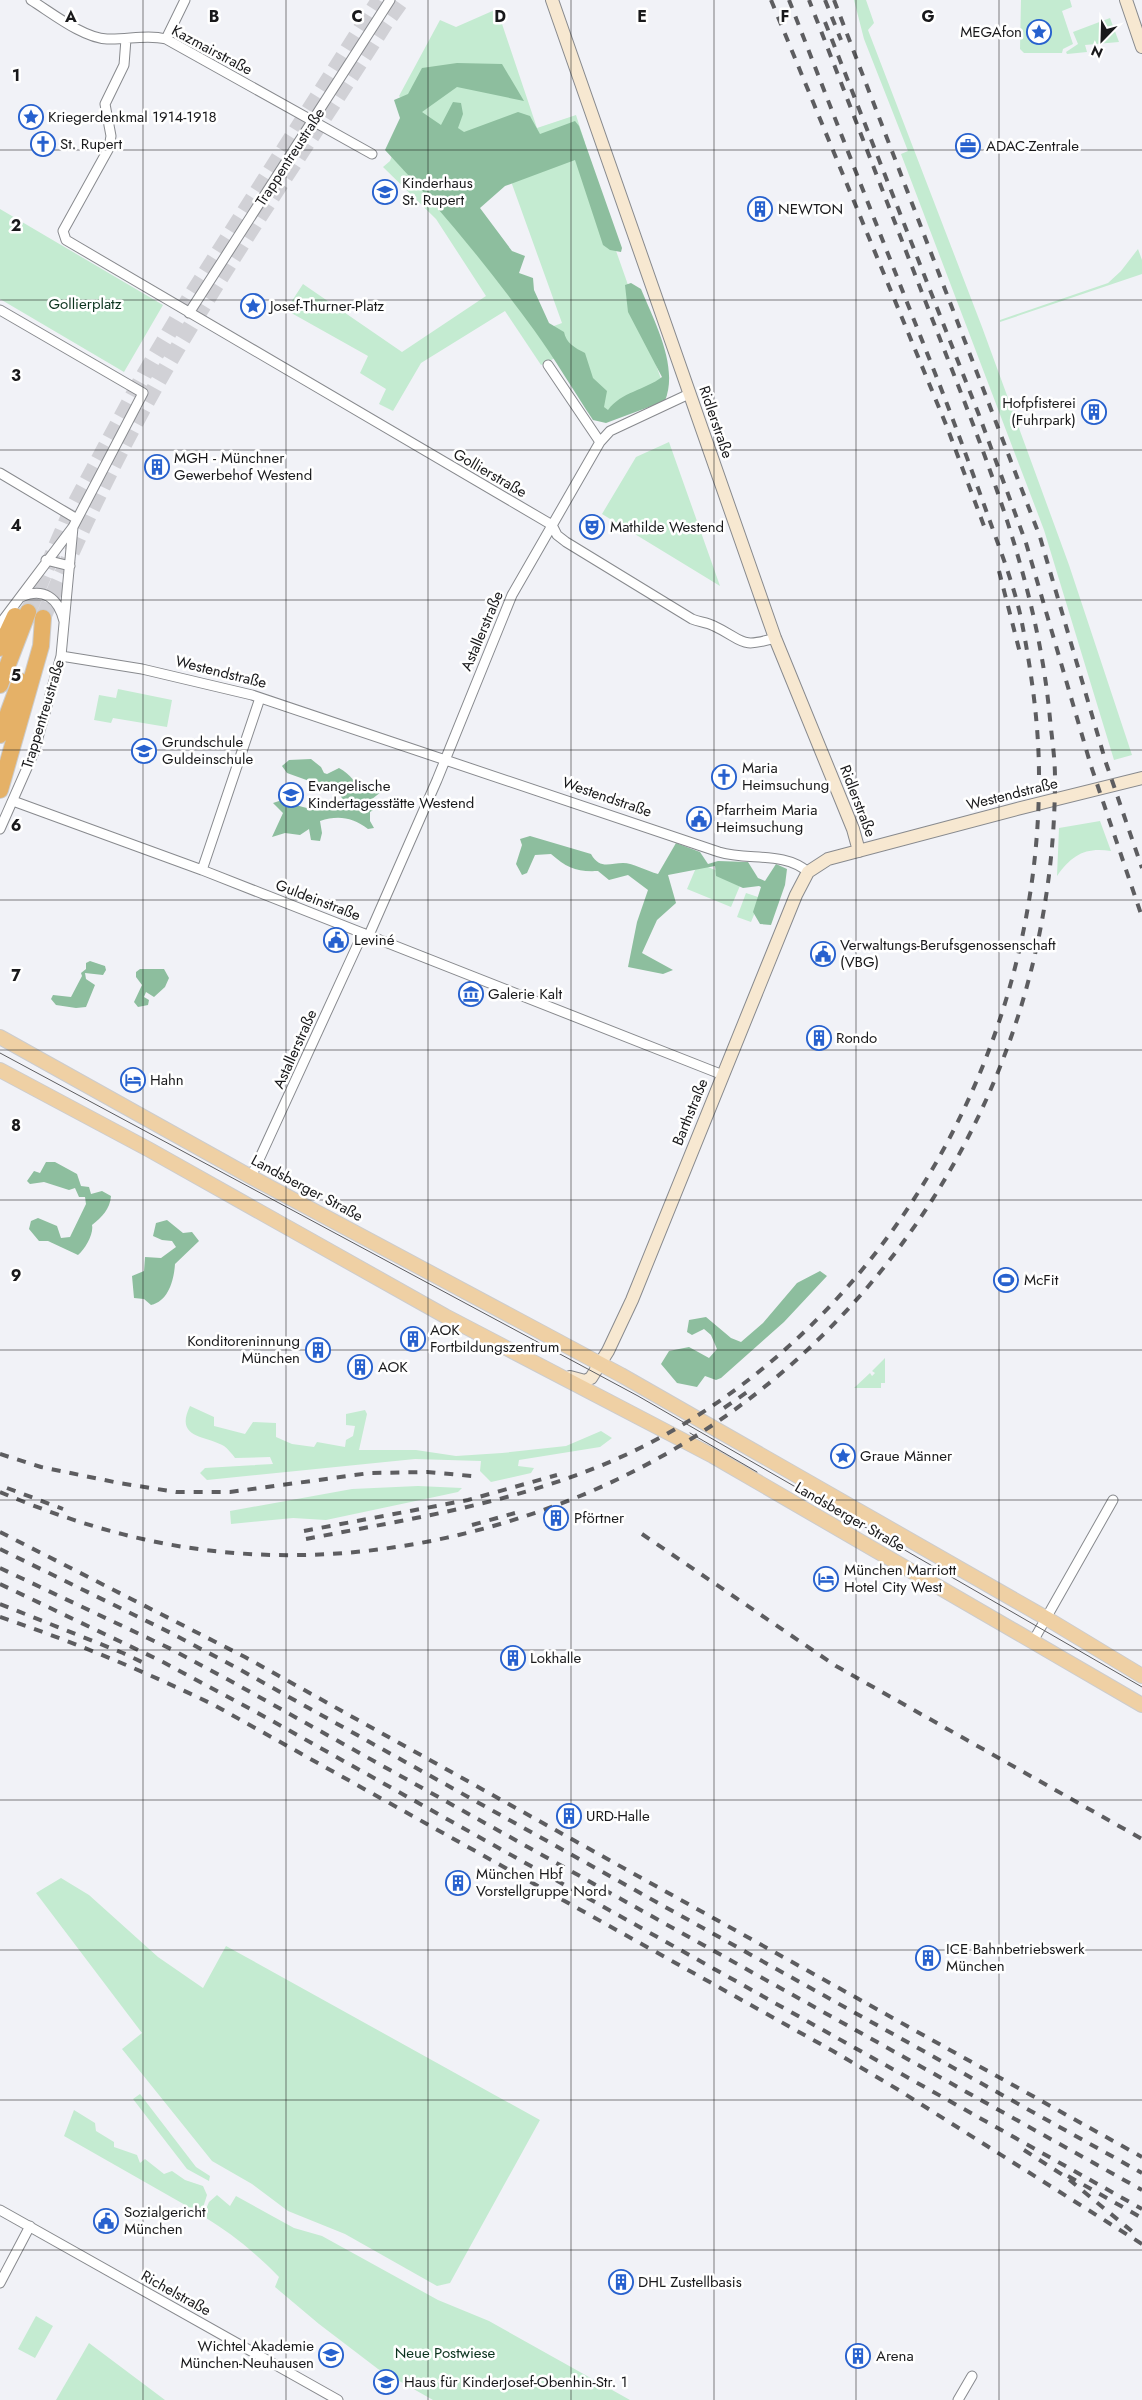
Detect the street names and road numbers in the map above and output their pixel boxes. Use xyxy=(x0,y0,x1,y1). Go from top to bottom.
street label: Kazmairstraße xyxy=(168,19,257,81)
street label: Trappentreustraße xyxy=(250,103,330,210)
street label: Ridlerstraße xyxy=(693,383,739,461)
street label: Gollierstraße xyxy=(449,443,531,503)
street label: Astallerstraße xyxy=(455,587,509,674)
street label: Westendstraße xyxy=(173,650,269,694)
street label: Trappentreustraße xyxy=(16,656,70,771)
street label: Ridlerstraße xyxy=(834,762,882,840)
street label: Westendstraße xyxy=(559,771,655,823)
street label: Westendstraße xyxy=(964,772,1060,816)
street label: Guldeinstraße xyxy=(272,874,364,926)
street label: Astallerstraße xyxy=(268,1006,322,1092)
street label: Barthstraße xyxy=(667,1075,713,1149)
street label: Landsberger Straße xyxy=(247,1149,367,1227)
street label: Landsberger Straße xyxy=(791,1476,909,1558)
street label: Richelstraße xyxy=(137,2265,215,2321)

